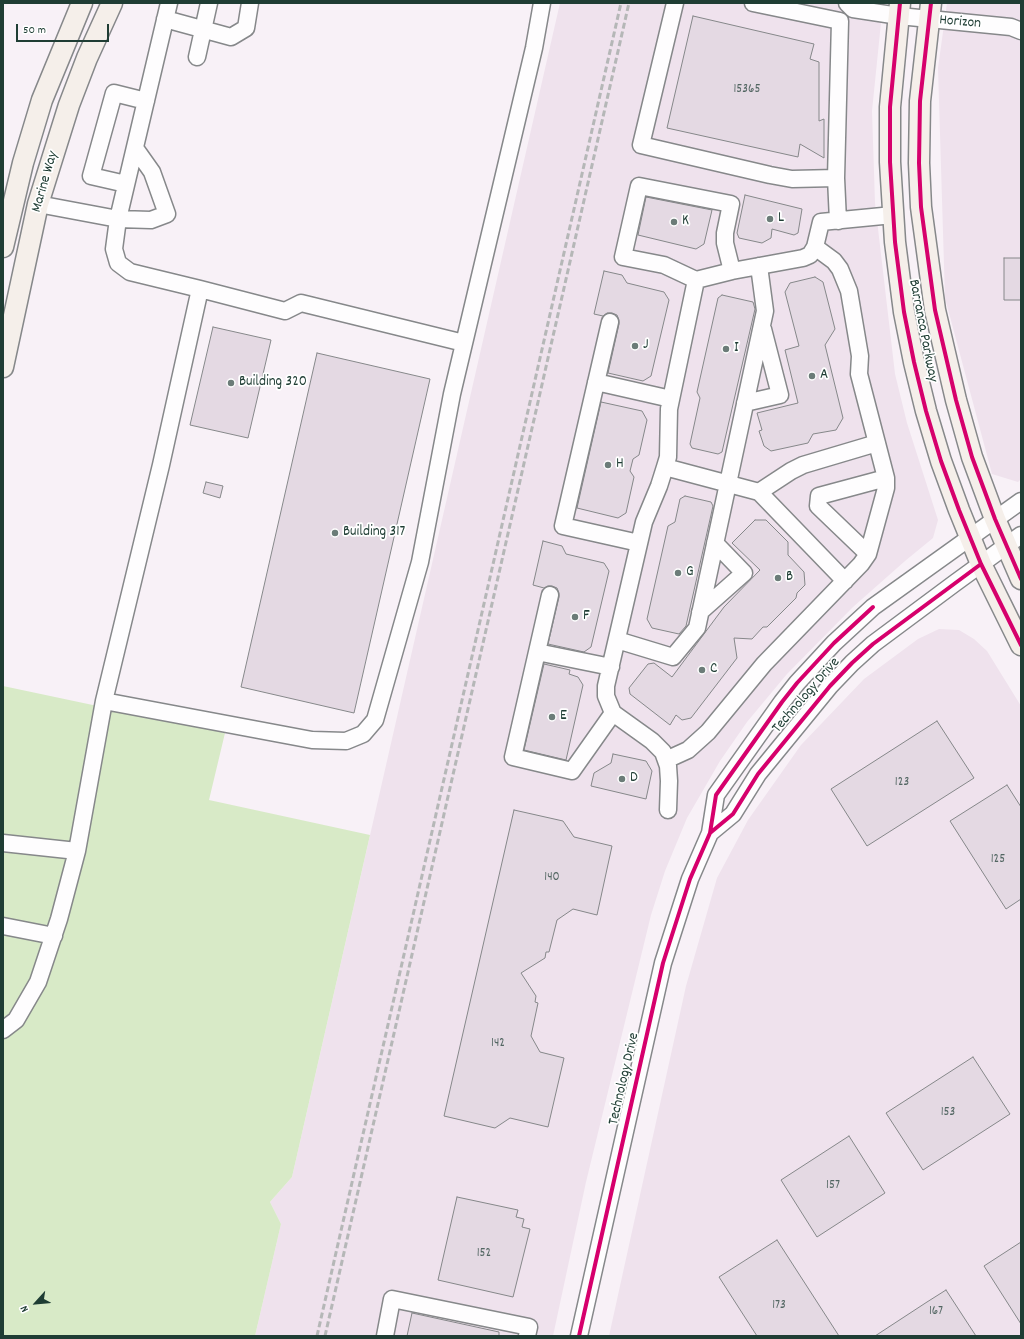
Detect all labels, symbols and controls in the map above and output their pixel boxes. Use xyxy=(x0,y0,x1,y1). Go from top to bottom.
street label: Horizon xyxy=(938,12,982,34)
scale bar xyxy=(18,16,111,42)
text: 50 m xyxy=(23,22,46,39)
house number: 15365 xyxy=(733,82,761,98)
street label: Marine Way xyxy=(29,149,63,215)
place label: L xyxy=(778,210,784,228)
place label: K xyxy=(682,213,689,231)
marker: L xyxy=(765,214,775,224)
marker: K xyxy=(669,217,679,227)
street label: Barranca Parkway xyxy=(903,278,941,384)
place label: J xyxy=(643,337,648,355)
place label: I xyxy=(734,340,739,358)
marker: J xyxy=(630,341,640,351)
marker: I xyxy=(721,344,731,354)
place label: A xyxy=(820,367,828,385)
marker: A xyxy=(807,371,817,381)
place label: Building 320 xyxy=(239,374,307,392)
marker: Building 320 xyxy=(226,378,236,388)
place label: H xyxy=(616,456,624,474)
marker: H xyxy=(603,460,613,470)
place label: Building 317 xyxy=(343,524,405,542)
marker: Building 317 xyxy=(330,528,340,538)
place label: G xyxy=(686,564,694,582)
marker: G xyxy=(673,568,683,578)
place label: B xyxy=(786,569,793,587)
marker: B xyxy=(773,573,783,583)
place label: F xyxy=(583,608,590,626)
marker: F xyxy=(570,612,580,622)
street label: Technology Drive xyxy=(769,654,845,738)
place label: C xyxy=(710,661,717,679)
marker: C xyxy=(697,665,707,675)
place label: E xyxy=(560,708,567,726)
marker: E xyxy=(547,712,557,722)
place label: D xyxy=(630,770,638,788)
marker: D xyxy=(617,774,627,784)
house number: 123 xyxy=(895,775,909,791)
house number: 125 xyxy=(991,852,1005,868)
house number: 140 xyxy=(544,870,560,886)
street label: Technology Drive xyxy=(606,1031,644,1127)
house number: 142 xyxy=(491,1036,505,1052)
house number: 153 xyxy=(941,1105,955,1121)
house number: 157 xyxy=(826,1178,840,1194)
house number: 152 xyxy=(477,1246,491,1262)
north arrow xyxy=(16,1283,56,1323)
house number: 173 xyxy=(772,1298,786,1314)
text: N xyxy=(17,1302,34,1315)
house number: 167 xyxy=(929,1304,943,1320)

